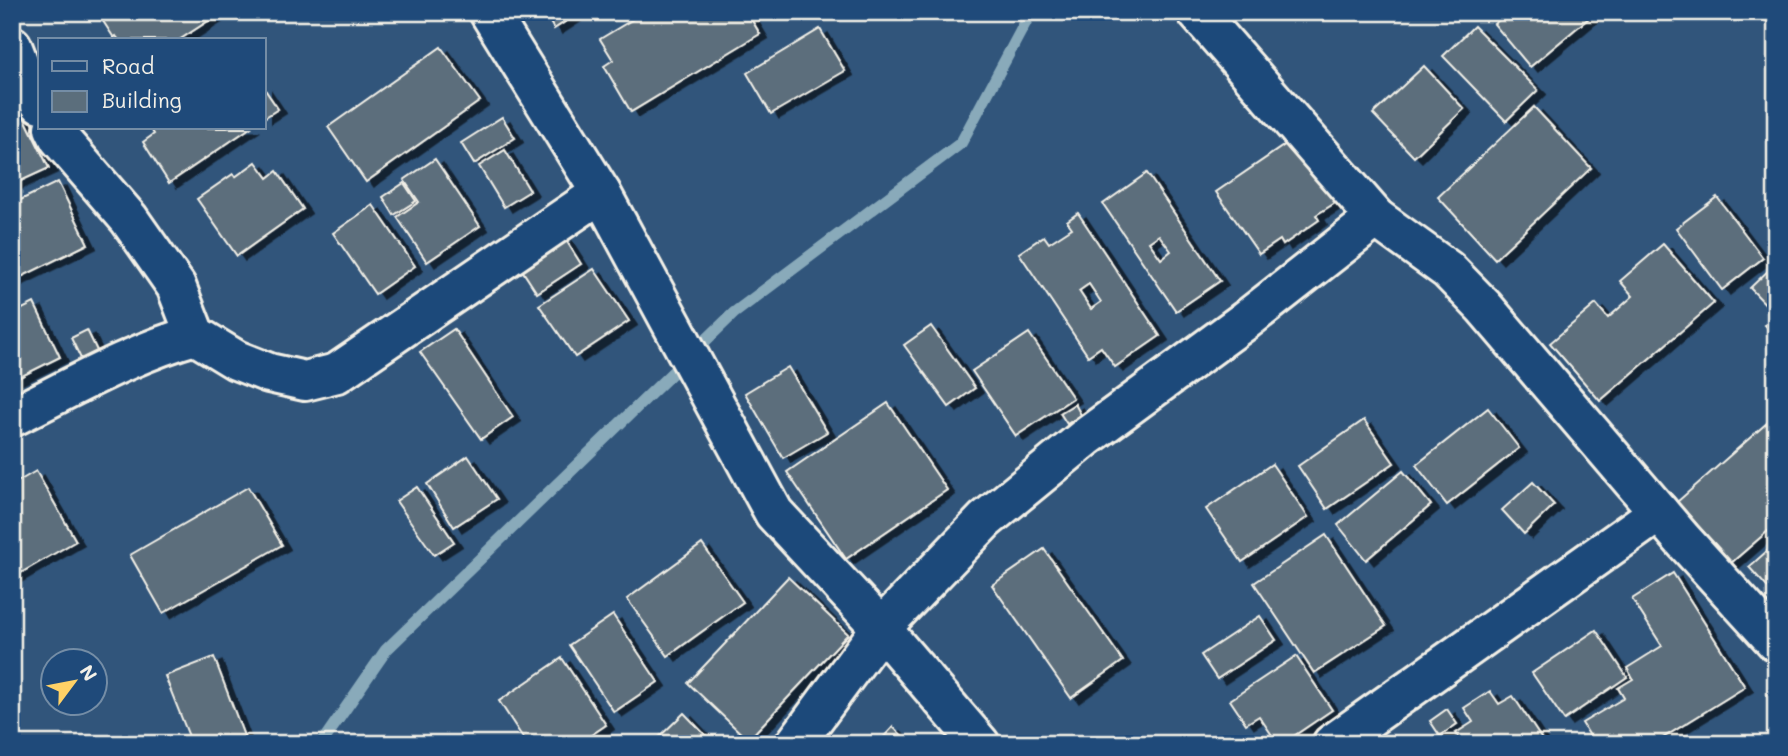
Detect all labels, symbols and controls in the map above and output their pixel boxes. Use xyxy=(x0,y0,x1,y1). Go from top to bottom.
legend xyxy=(38,38,266,130)
text: Road xyxy=(102,52,154,79)
text: Building xyxy=(102,86,182,113)
north arrow xyxy=(38,648,108,718)
text: N xyxy=(74,660,103,685)

